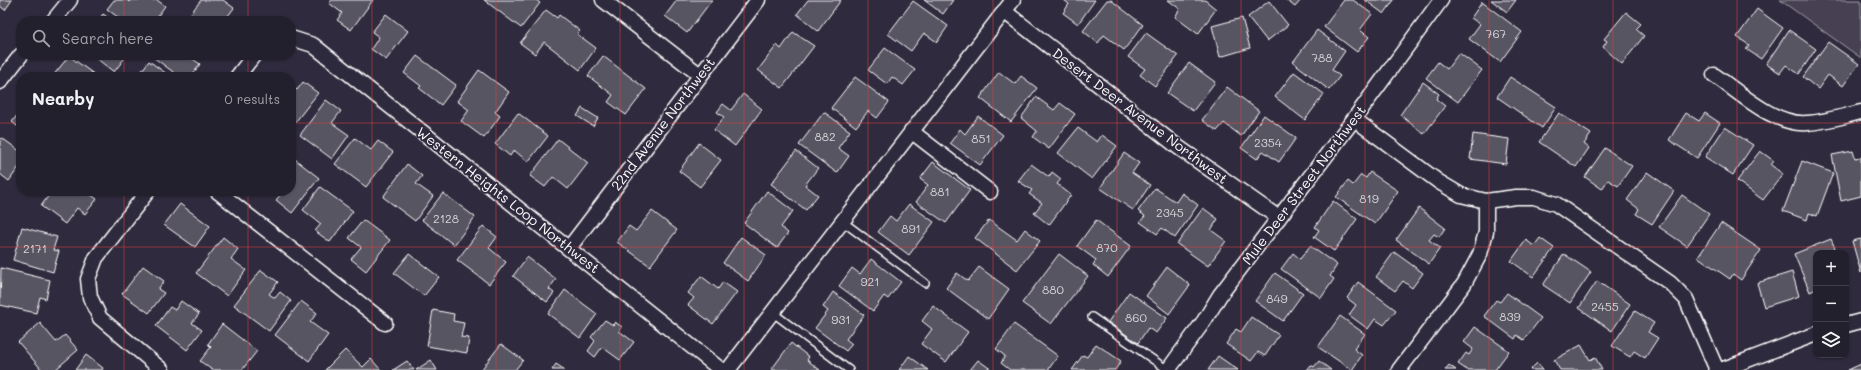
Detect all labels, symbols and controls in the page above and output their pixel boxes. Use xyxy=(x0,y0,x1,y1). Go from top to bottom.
search box xyxy=(16,16,296,60)
house number: 767 xyxy=(1486,25,1507,41)
icon: search xyxy=(30,27,52,49)
text: Search here xyxy=(62,28,153,48)
street label: Desert Deer Avenue Northwest xyxy=(1049,43,1232,188)
house number: 788 xyxy=(1311,49,1333,65)
street label: 22nd Avenue Northwest xyxy=(606,53,719,194)
text: Nearby xyxy=(32,87,94,109)
text: 0 results xyxy=(225,90,280,107)
street label: Mule Deer Street Northwest xyxy=(1237,101,1370,268)
street label: Western Heights Loop Northwest xyxy=(413,122,604,277)
house number: 882 xyxy=(814,128,836,144)
house number: 851 xyxy=(971,130,991,146)
house number: 2354 xyxy=(1254,134,1282,150)
house number: 881 xyxy=(930,183,950,199)
house number: 819 xyxy=(1359,190,1379,206)
house number: 2345 xyxy=(1156,204,1184,220)
house number: 2128 xyxy=(433,210,459,226)
house number: 891 xyxy=(901,220,921,236)
house number: 870 xyxy=(1096,239,1118,255)
house number: 2171 xyxy=(23,240,47,256)
map controls xyxy=(1813,250,1849,358)
button: + xyxy=(1813,250,1849,286)
house number: 921 xyxy=(860,273,880,289)
house number: 880 xyxy=(1042,281,1065,297)
button: − xyxy=(1813,286,1849,322)
house number: 849 xyxy=(1266,290,1288,306)
house number: 2455 xyxy=(1591,298,1619,314)
house number: 839 xyxy=(1499,308,1521,324)
house number: 860 xyxy=(1125,309,1148,325)
house number: 931 xyxy=(831,311,851,327)
button: layers xyxy=(1813,322,1849,358)

